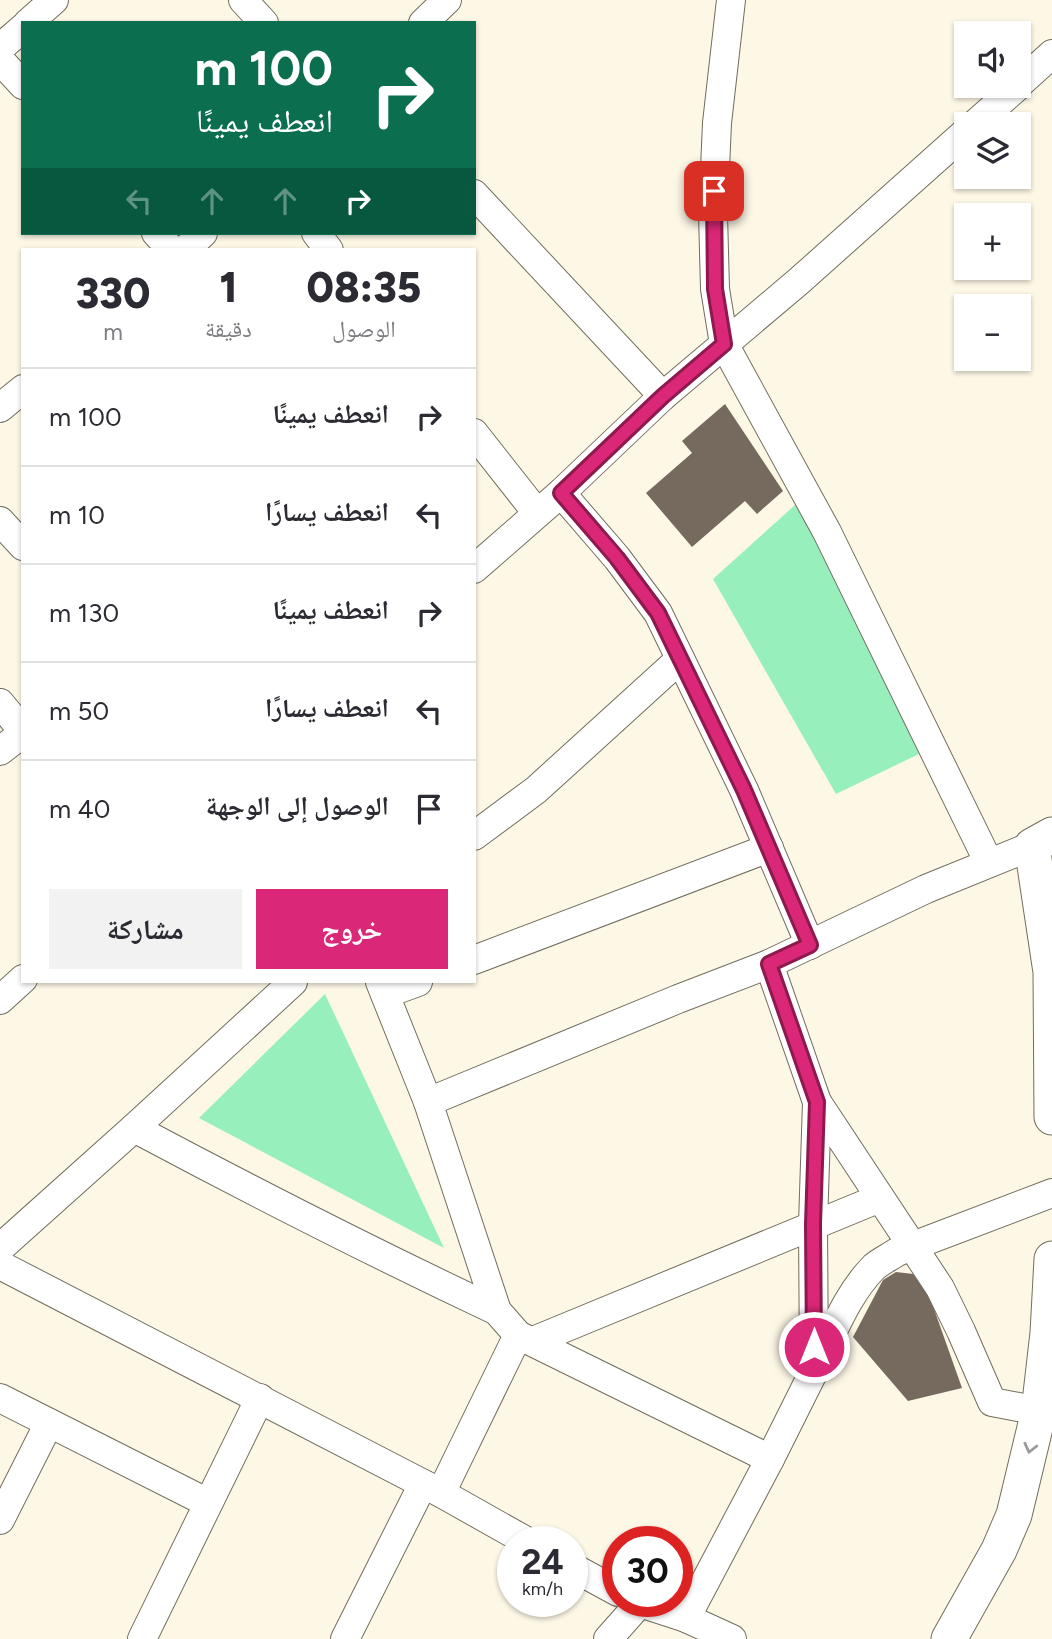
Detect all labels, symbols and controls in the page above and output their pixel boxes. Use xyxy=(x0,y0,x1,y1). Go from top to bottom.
map controls xyxy=(954,21,1031,371)
button: sound xyxy=(954,21,1031,98)
text: 100 m xyxy=(194,38,333,97)
icon: right xyxy=(357,49,448,140)
text: انعطف يمينًا xyxy=(196,102,333,140)
button: layers xyxy=(954,112,1031,189)
pin xyxy=(684,161,744,221)
icon: arrive xyxy=(695,172,733,210)
icon: left xyxy=(120,182,158,220)
icon: ahead xyxy=(193,182,231,220)
icon: ahead xyxy=(266,182,304,220)
icon: right xyxy=(339,182,377,220)
button: + xyxy=(954,203,1031,280)
text: 1 xyxy=(219,262,237,313)
text: 08:35 xyxy=(307,262,421,313)
text: 330 xyxy=(76,268,150,319)
button: − xyxy=(954,294,1031,371)
text: دقيقة xyxy=(205,315,252,343)
text: الوصول xyxy=(332,315,396,343)
text: m xyxy=(103,318,123,346)
text: انعطف يمينًا xyxy=(273,398,389,430)
icon: right xyxy=(410,398,448,436)
text: 100 m xyxy=(49,401,122,433)
text: انعطف يسارًا xyxy=(265,496,389,528)
icon: left xyxy=(410,496,448,534)
text: 10 m xyxy=(49,499,105,531)
text: انعطف يمينًا xyxy=(273,594,389,626)
icon: right xyxy=(410,594,448,632)
text: 130 m xyxy=(49,597,119,629)
text: انعطف يسارًا xyxy=(265,692,389,724)
icon: left xyxy=(410,692,448,730)
text: 50 m xyxy=(49,695,109,727)
text: الوصول إلى الوجهة xyxy=(206,790,389,822)
icon: arrive xyxy=(410,790,448,828)
text: 40 m xyxy=(49,793,110,825)
button: مشاركة xyxy=(49,889,242,969)
button: خروج xyxy=(256,889,448,969)
position arrow xyxy=(777,1310,851,1384)
one-way arrow xyxy=(1024,1442,1039,1454)
speed limit sign: 30 xyxy=(602,1526,693,1617)
text: 24 xyxy=(521,1541,564,1583)
text: km/h xyxy=(522,1578,563,1600)

